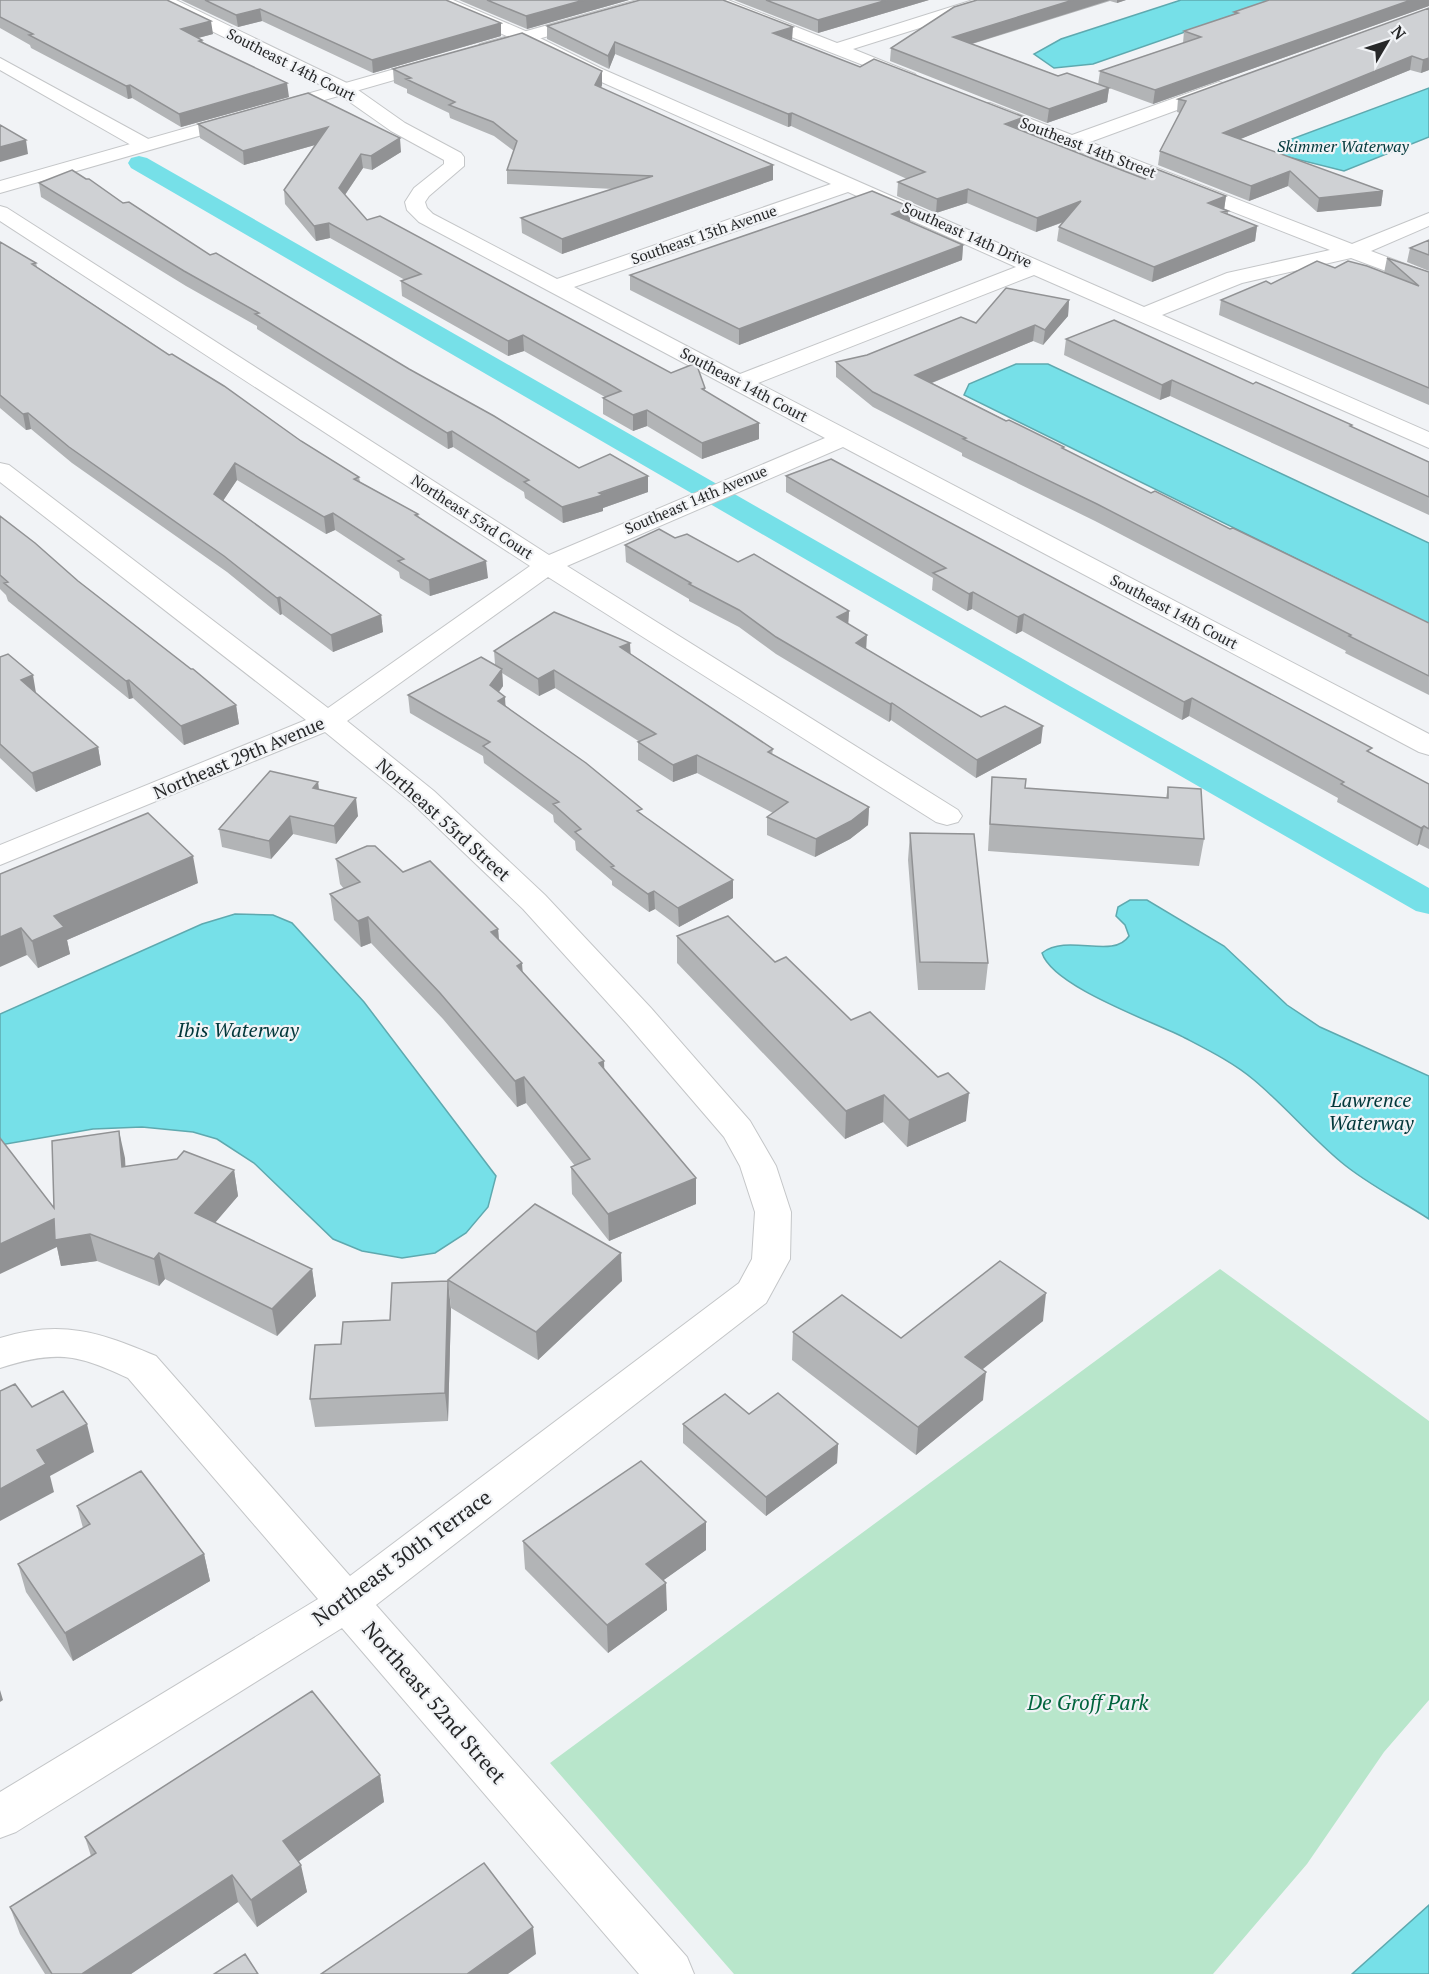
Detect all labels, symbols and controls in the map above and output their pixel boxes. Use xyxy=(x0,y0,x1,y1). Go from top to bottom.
north arrow xyxy=(1357,12,1417,72)
text: N xyxy=(1386,21,1411,44)
street label: Southeast 14th Court xyxy=(224,23,359,105)
street label: Southeast 14th Street xyxy=(1017,112,1160,182)
water label: Skimmer Waterway xyxy=(1277,135,1410,157)
street label: Southeast 14th Drive xyxy=(899,196,1035,272)
street label: Southeast 13th Avenue xyxy=(628,200,779,268)
street label: Southeast 14th Court xyxy=(677,342,812,426)
street label: Southeast 14th Avenue xyxy=(621,460,770,538)
street label: Northeast 53rd Court xyxy=(408,469,538,563)
street label: Southeast 14th Court xyxy=(1107,569,1242,653)
street label: Northeast 29th Avenue xyxy=(149,710,328,804)
street label: Northeast 53rd Street xyxy=(371,753,516,886)
water label: Ibis Waterway xyxy=(176,1016,300,1043)
water label: Lawrence Waterway xyxy=(1328,1086,1415,1136)
street label: Northeast 30th Terrace xyxy=(306,1483,497,1632)
street label: Northeast 52nd Street xyxy=(357,1615,513,1789)
park label: De Groff Park xyxy=(1026,1688,1150,1716)

